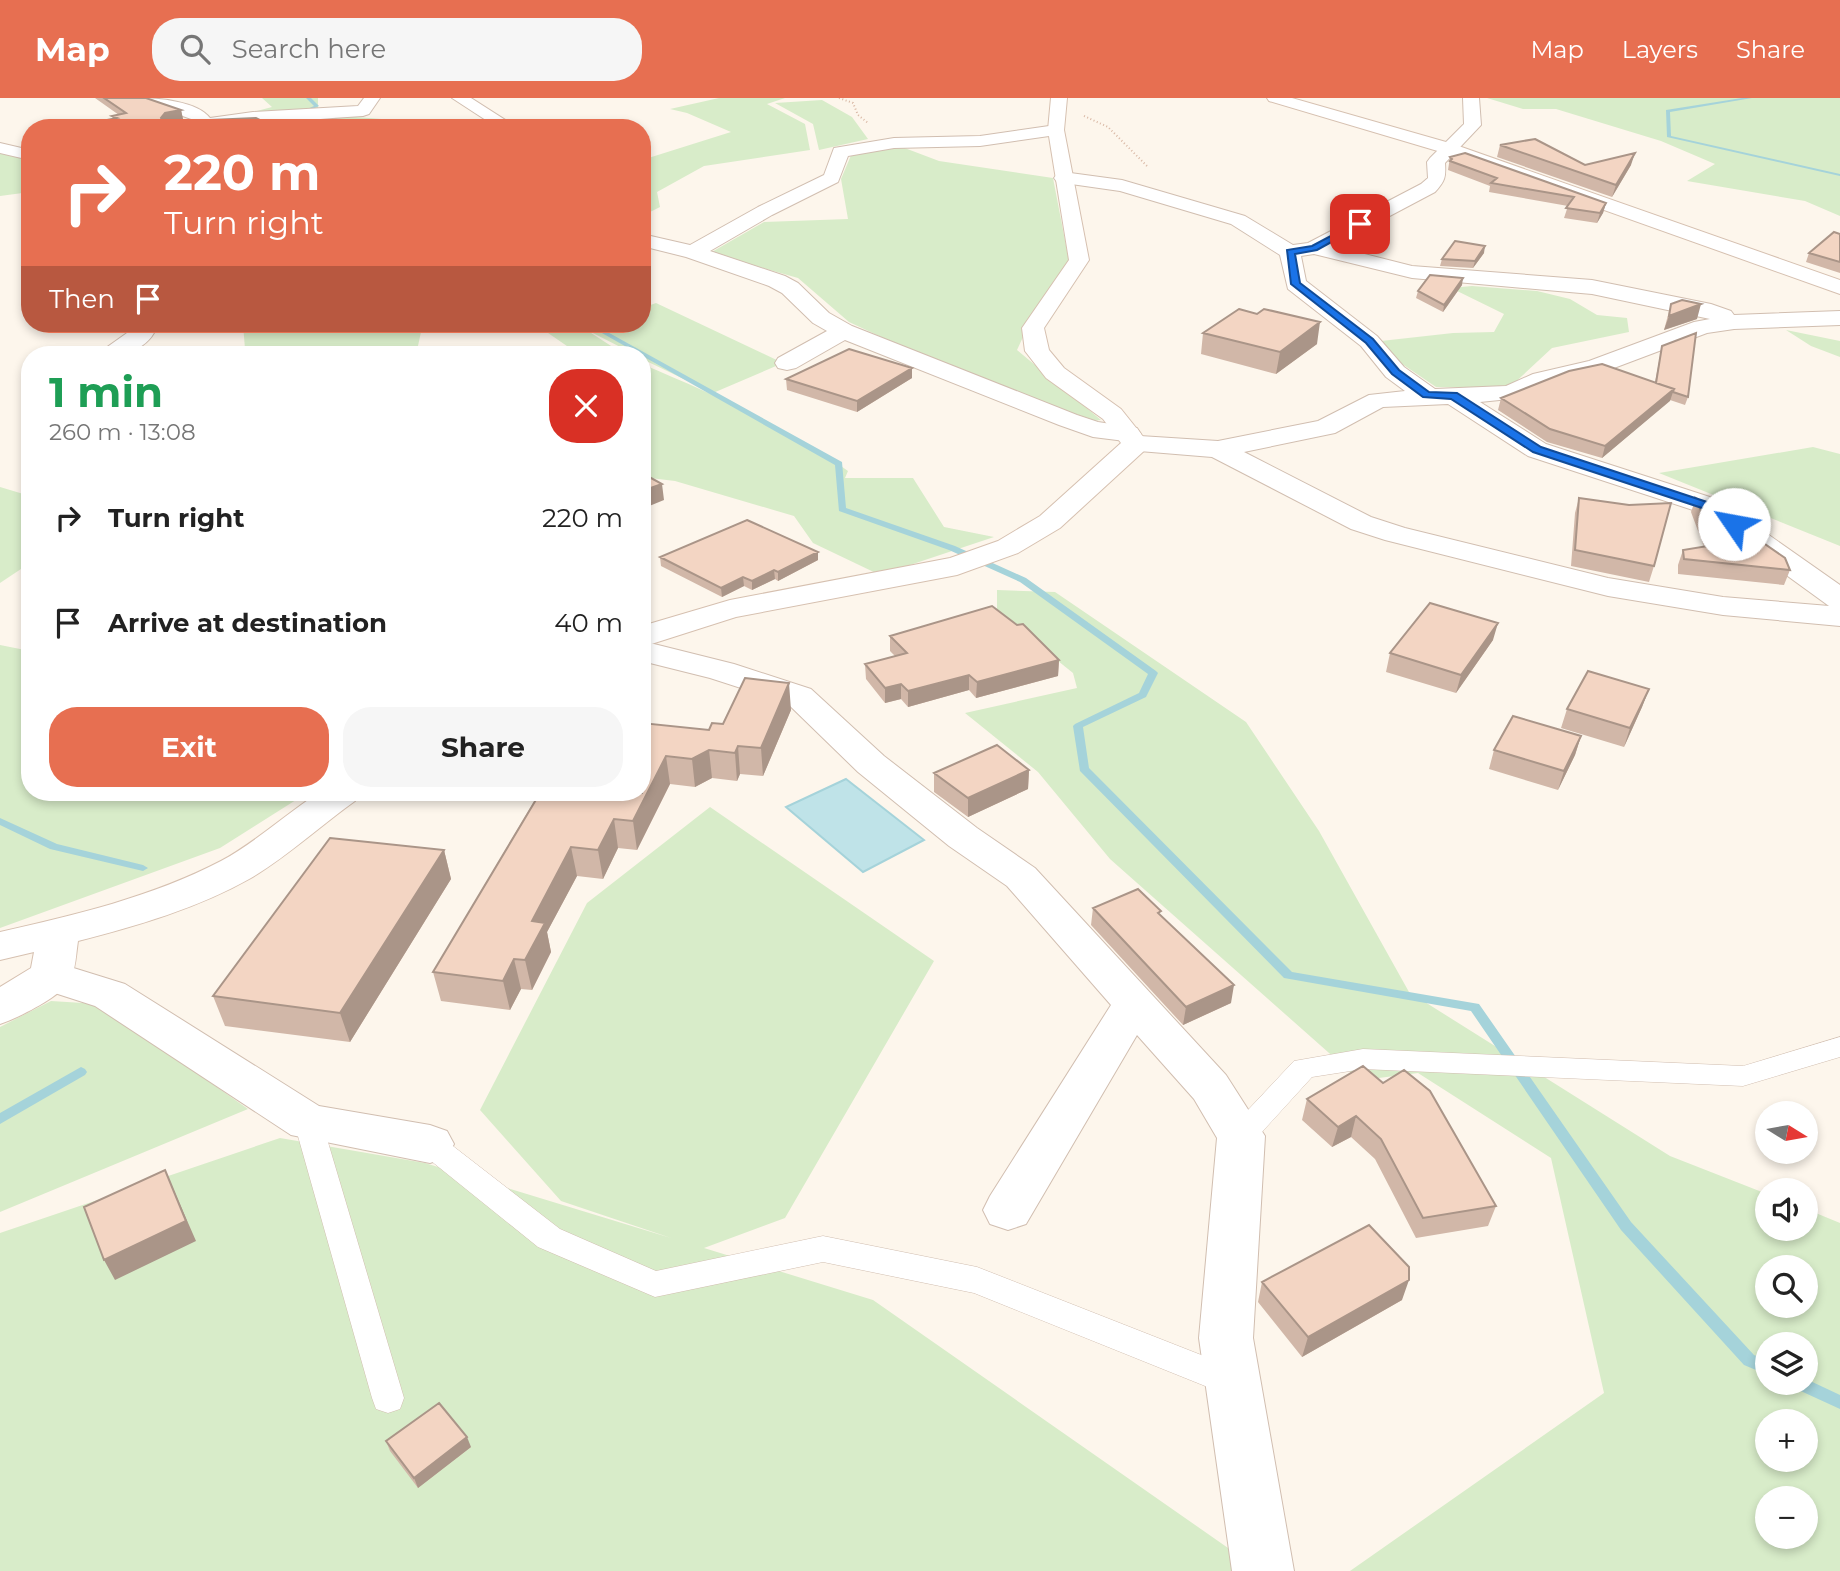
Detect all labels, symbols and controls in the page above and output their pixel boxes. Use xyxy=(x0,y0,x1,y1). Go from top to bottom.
search box xyxy=(152,18,642,81)
text: Map xyxy=(35,29,110,69)
icon: search xyxy=(176,30,214,68)
text: Search here xyxy=(232,33,386,65)
text: Map xyxy=(1530,35,1584,64)
text: Layers xyxy=(1622,35,1698,64)
text: Share xyxy=(1736,35,1805,64)
text: 220 m xyxy=(164,143,320,202)
icon: right xyxy=(49,147,140,238)
pin xyxy=(1330,194,1390,254)
text: Turn right xyxy=(164,203,324,242)
icon: arrive xyxy=(1341,205,1379,243)
icon: arrive xyxy=(129,280,167,318)
text: Then xyxy=(49,283,115,315)
text: 1 min xyxy=(49,366,163,418)
button: close xyxy=(549,369,623,443)
text: 260 m · 13:08 xyxy=(49,418,196,446)
position arrow xyxy=(1697,487,1771,561)
icon: right xyxy=(49,499,87,537)
text: Turn right xyxy=(108,502,244,534)
text: 220 m xyxy=(542,502,623,534)
icon: arrive xyxy=(49,604,87,642)
text: Arrive at destination xyxy=(108,607,387,639)
text: 40 m xyxy=(554,607,623,639)
button: Exit xyxy=(49,707,329,787)
button: Share xyxy=(343,707,623,787)
north arrow xyxy=(1755,1101,1818,1164)
map controls xyxy=(1755,1101,1818,1549)
button: sound xyxy=(1755,1178,1818,1241)
button: search xyxy=(1755,1255,1818,1318)
button: layers xyxy=(1755,1332,1818,1395)
button: + xyxy=(1755,1409,1818,1472)
button: − xyxy=(1755,1486,1818,1549)

